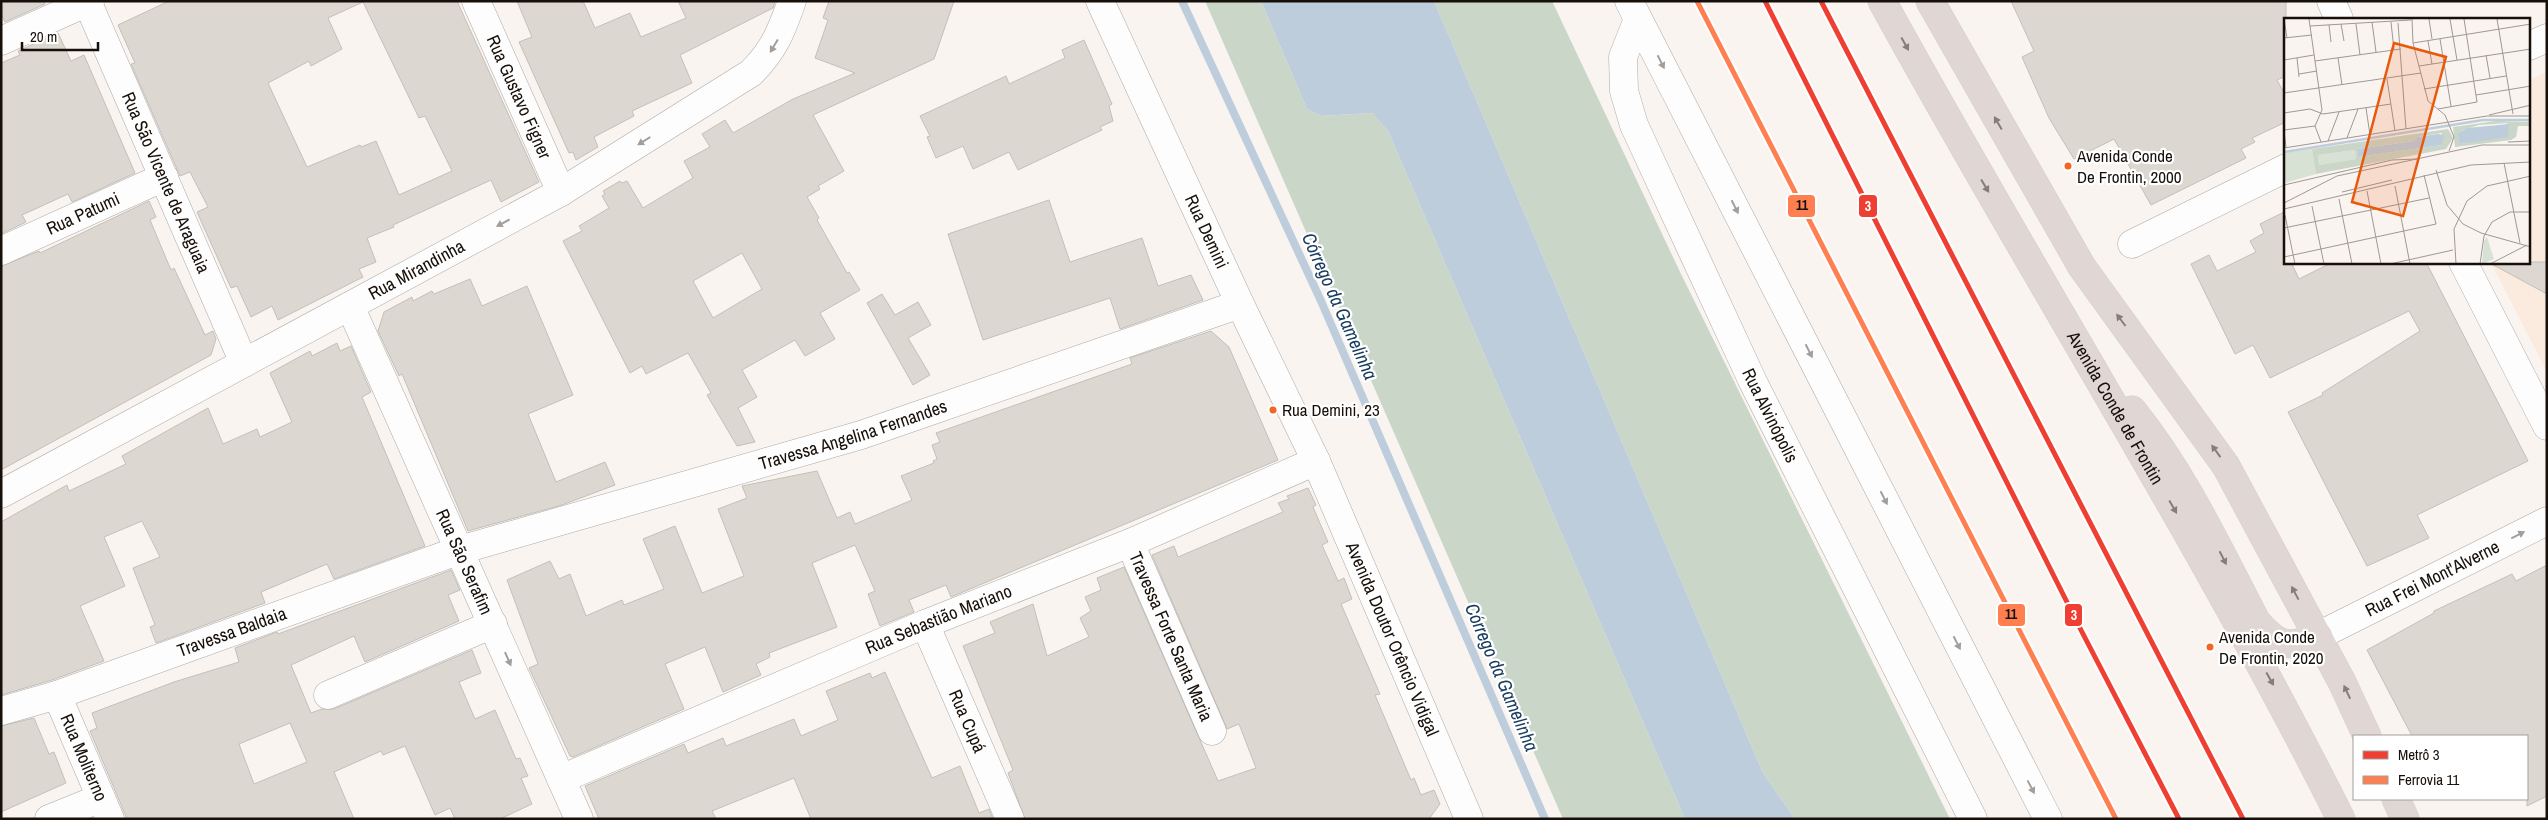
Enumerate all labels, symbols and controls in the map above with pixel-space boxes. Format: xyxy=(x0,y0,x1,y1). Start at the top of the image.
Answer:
inset map xyxy=(2284,18,2530,264)
scale bar xyxy=(22,20,99,52)
text: 20 m xyxy=(30,26,57,47)
street label: Rua Gustavo Figner xyxy=(481,31,558,163)
one-way arrow xyxy=(1901,37,1909,51)
one-way arrow xyxy=(769,40,778,53)
one-way arrow xyxy=(1657,55,1665,69)
street label: Rua São Vicente de Araguaia xyxy=(116,88,217,277)
one-way arrow xyxy=(1994,116,2003,129)
one-way arrow xyxy=(637,137,651,146)
place label: Avenida Conde De Frontin, 2000 xyxy=(2076,144,2182,188)
marker: Avenida Conde De Frontin, 2000 xyxy=(2063,161,2073,171)
one-way arrow xyxy=(1980,179,1989,192)
street label: Rua Patumi xyxy=(42,186,123,241)
street label: Rua Demini xyxy=(1179,190,1235,272)
line badge: 11 xyxy=(1787,194,1816,218)
line badge: 3 xyxy=(1858,194,1878,218)
text: 11 xyxy=(1796,196,1809,214)
text: 3 xyxy=(1865,197,1871,215)
one-way arrow xyxy=(1731,200,1739,214)
one-way arrow xyxy=(496,219,511,227)
water label: Córrego da Gamelinha xyxy=(1296,228,1384,384)
street label: Rua Mirandinha xyxy=(364,233,469,306)
one-way arrow xyxy=(2116,313,2126,327)
street label: Avenida Conde de Frontin xyxy=(2061,326,2170,489)
one-way arrow xyxy=(1805,344,1813,359)
street label: Rua Alvinópolis xyxy=(1736,364,1805,467)
street label: Travessa Angelina Fernandes xyxy=(756,393,950,476)
place label: Rua Demini, 23 xyxy=(1282,398,1380,421)
marker: Rua Demini, 23 xyxy=(1268,405,1278,415)
one-way arrow xyxy=(2211,445,2221,458)
one-way arrow xyxy=(1880,491,1888,505)
one-way arrow xyxy=(2168,501,2177,514)
street label: Rua São Serafim xyxy=(430,505,499,618)
one-way arrow xyxy=(2510,531,2525,539)
street label: Rua Frei Mont'Alverne xyxy=(2361,534,2504,622)
street label: Avenida Doutor Orêncio Vidigal xyxy=(1340,537,1445,740)
street label: Travessa Forte Santa Maria xyxy=(1123,548,1219,725)
one-way arrow xyxy=(2219,551,2227,565)
street label: Rua Sebastião Mariano xyxy=(861,578,1015,660)
one-way arrow xyxy=(2291,586,2299,601)
water label: Córrego da Gamelinha xyxy=(1459,599,1545,755)
street label: Travessa Baldaia xyxy=(174,601,290,663)
line badge: 11 xyxy=(1997,603,2026,627)
line badge: 3 xyxy=(2064,603,2083,627)
text: 11 xyxy=(2005,605,2018,623)
text: 3 xyxy=(2071,606,2077,624)
place label: Avenida Conde De Frontin, 2020 xyxy=(2218,625,2324,669)
one-way arrow xyxy=(1953,636,1961,650)
marker: Avenida Conde De Frontin, 2020 xyxy=(2205,642,2215,652)
one-way arrow xyxy=(505,652,513,666)
one-way arrow xyxy=(2265,673,2274,686)
street label: Rua Cupá xyxy=(943,685,993,756)
one-way arrow xyxy=(2342,685,2350,699)
street label: Rua Moliterno xyxy=(54,710,114,805)
legend xyxy=(2353,735,2528,800)
text: Metrô 3 xyxy=(2398,744,2440,765)
text: Ferrovia 11 xyxy=(2398,769,2460,790)
one-way arrow xyxy=(2027,781,2036,794)

